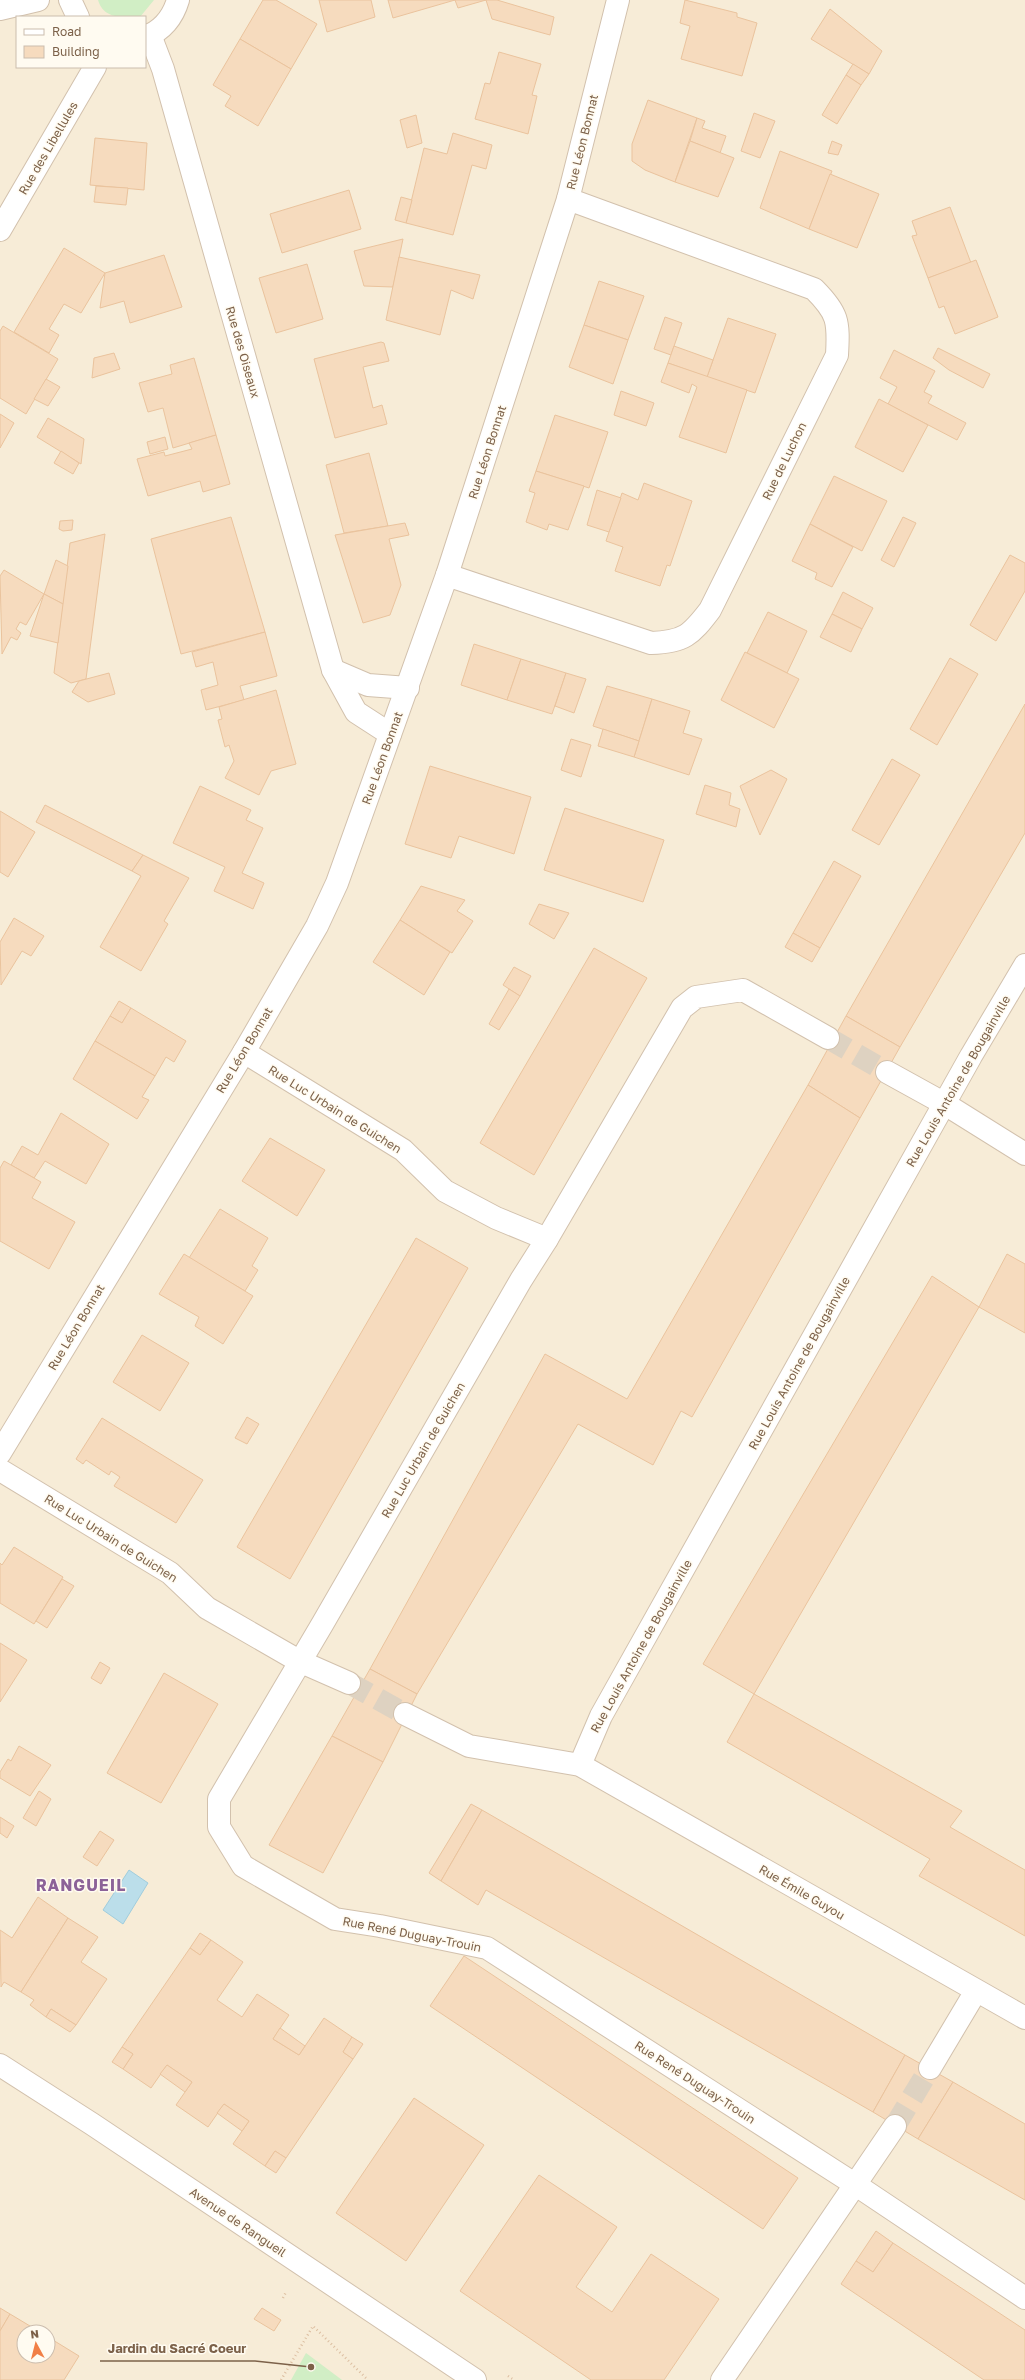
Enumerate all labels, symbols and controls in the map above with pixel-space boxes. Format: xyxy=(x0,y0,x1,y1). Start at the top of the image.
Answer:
legend xyxy=(16,16,146,68)
text: Road xyxy=(52,24,81,39)
text: Building xyxy=(52,44,100,59)
street label: Rue Léon Bonnat xyxy=(563,93,601,191)
street label: Rue des Libellules xyxy=(15,99,81,197)
street label: Rue des Oiseaux xyxy=(223,304,263,400)
street label: Rue Léon Bonnat xyxy=(465,403,509,501)
street label: Rue de Luchon xyxy=(759,420,809,502)
street label: Rue Léon Bonnat xyxy=(358,709,406,807)
street label: Rue Louis Antoine de Bougainville xyxy=(903,993,1013,1169)
street label: Rue Léon Bonnat xyxy=(212,1004,276,1096)
street label: Rue Luc Urbain de Guichen xyxy=(266,1062,404,1156)
street label: Rue Louis Antoine de Bougainville xyxy=(745,1274,853,1452)
street label: Rue Léon Bonnat xyxy=(44,1281,108,1373)
street label: Rue Luc Urbain de Guichen xyxy=(378,1379,468,1521)
street label: Rue Luc Urbain de Guichen xyxy=(42,1491,180,1585)
street label: Rue Louis Antoine de Bougainville xyxy=(587,1557,695,1735)
street label: Rue Émile Guyou xyxy=(756,1861,848,1923)
district label: RANGUEIL xyxy=(36,1875,126,1895)
street label: Rue René Duguay-Trouin xyxy=(341,1913,483,1955)
street label: Rue René Duguay-Trouin xyxy=(632,2037,758,2127)
street label: Avenue de Rangueil xyxy=(187,2184,289,2260)
north arrow xyxy=(16,2324,56,2364)
text: N xyxy=(30,2327,40,2341)
callout: Jardin du Sacré Coeur xyxy=(100,2336,255,2361)
text: Jardin du Sacré Coeur xyxy=(108,2340,246,2356)

